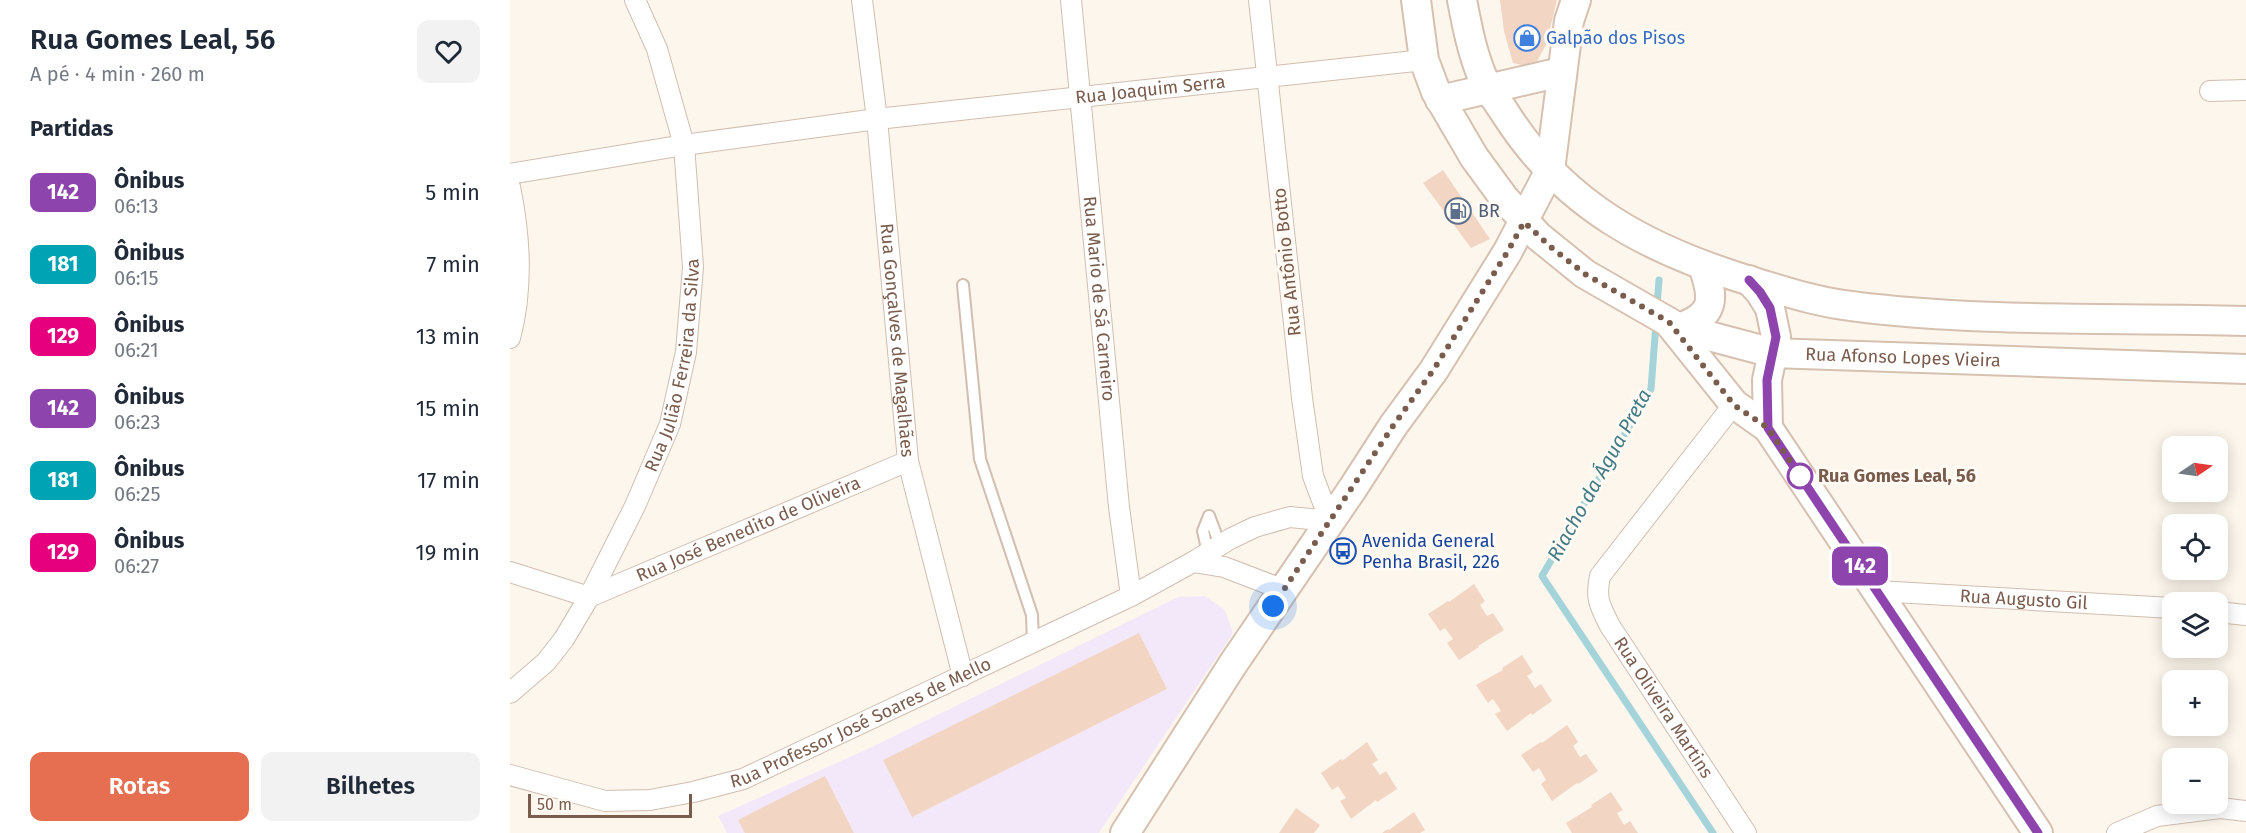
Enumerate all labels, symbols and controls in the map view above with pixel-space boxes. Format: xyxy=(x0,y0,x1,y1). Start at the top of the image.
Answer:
button: heart xyxy=(417,20,480,83)
text: Rua Gomes Leal, 56 xyxy=(30,23,275,56)
shop icon: Galpão dos Pisos xyxy=(1512,23,1542,53)
place label: Galpão dos Pisos xyxy=(1546,27,1685,49)
text: A pé · 4 min · 260 m xyxy=(30,62,205,86)
street label: Rua Joaquim Serra xyxy=(1074,70,1226,109)
text: Partidas xyxy=(30,115,113,142)
text: Ônibus xyxy=(114,167,184,194)
text: 142 xyxy=(47,179,79,205)
text: 5 min xyxy=(425,179,480,206)
street label: Rua Antônio Botto xyxy=(1268,187,1306,337)
text: 06:13 xyxy=(114,194,158,218)
street label: Rua Mario de Sá Carneiro xyxy=(1079,195,1120,402)
fuel station icon: BR xyxy=(1443,196,1473,226)
place label: BR xyxy=(1478,200,1500,222)
street label: Rua Gonçalves de Magalhães xyxy=(875,222,919,458)
text: Ônibus xyxy=(114,239,184,266)
text: 181 xyxy=(47,251,79,277)
text: 7 min xyxy=(426,251,480,278)
street label: Rua Julião Ferreira da Silva xyxy=(640,258,704,475)
text: 06:15 xyxy=(114,266,159,290)
text: Ônibus xyxy=(114,311,184,338)
text: 129 xyxy=(47,323,79,349)
text: 13 min xyxy=(416,323,480,350)
text: 06:21 xyxy=(114,338,159,362)
street label: Rua Afonso Lopes Vieira xyxy=(1805,343,2001,372)
text: Ônibus xyxy=(114,383,184,410)
water label: Riacho da Água Preta xyxy=(1542,385,1656,565)
text: 142 xyxy=(47,395,79,421)
text: 15 min xyxy=(416,395,480,422)
text: 06:23 xyxy=(114,410,160,434)
north arrow xyxy=(2162,436,2228,502)
map controls xyxy=(2162,436,2228,814)
text: Ônibus xyxy=(114,455,184,482)
marker: Rua Gomes Leal, 56 xyxy=(1787,463,1813,489)
place label: Rua Gomes Leal, 56 xyxy=(1818,465,1976,487)
text: 181 xyxy=(47,467,79,493)
text: 17 min xyxy=(417,467,480,494)
street label: Rua José Benedito de Oliveira xyxy=(633,472,864,587)
text: 06:25 xyxy=(114,482,161,506)
button: locate xyxy=(2162,514,2228,580)
text: Ônibus xyxy=(114,527,184,554)
place label: Avenida General Penha Brasil, 226 xyxy=(1362,530,1500,573)
bus stop icon: Avenida General Penha Brasil, 226 xyxy=(1328,536,1358,566)
text: 129 xyxy=(47,539,79,565)
text: 19 min xyxy=(415,539,480,566)
line badge: 142 xyxy=(1826,546,1894,586)
text: 142 xyxy=(1844,553,1876,579)
text: 06:27 xyxy=(114,554,159,578)
street label: Rua Augusto Gil xyxy=(1959,585,2088,614)
your location xyxy=(1258,591,1288,621)
button: layers xyxy=(2162,592,2228,658)
street label: Rua Oliveira Martins xyxy=(1609,633,1718,782)
street label: Rua Professor José Soares de Mello xyxy=(728,653,995,793)
button: + xyxy=(2162,670,2228,736)
button: − xyxy=(2162,748,2228,814)
button: Rotas xyxy=(30,752,249,821)
button: Bilhetes xyxy=(261,752,480,821)
scale bar xyxy=(528,791,692,818)
text: 50 m xyxy=(537,795,572,814)

